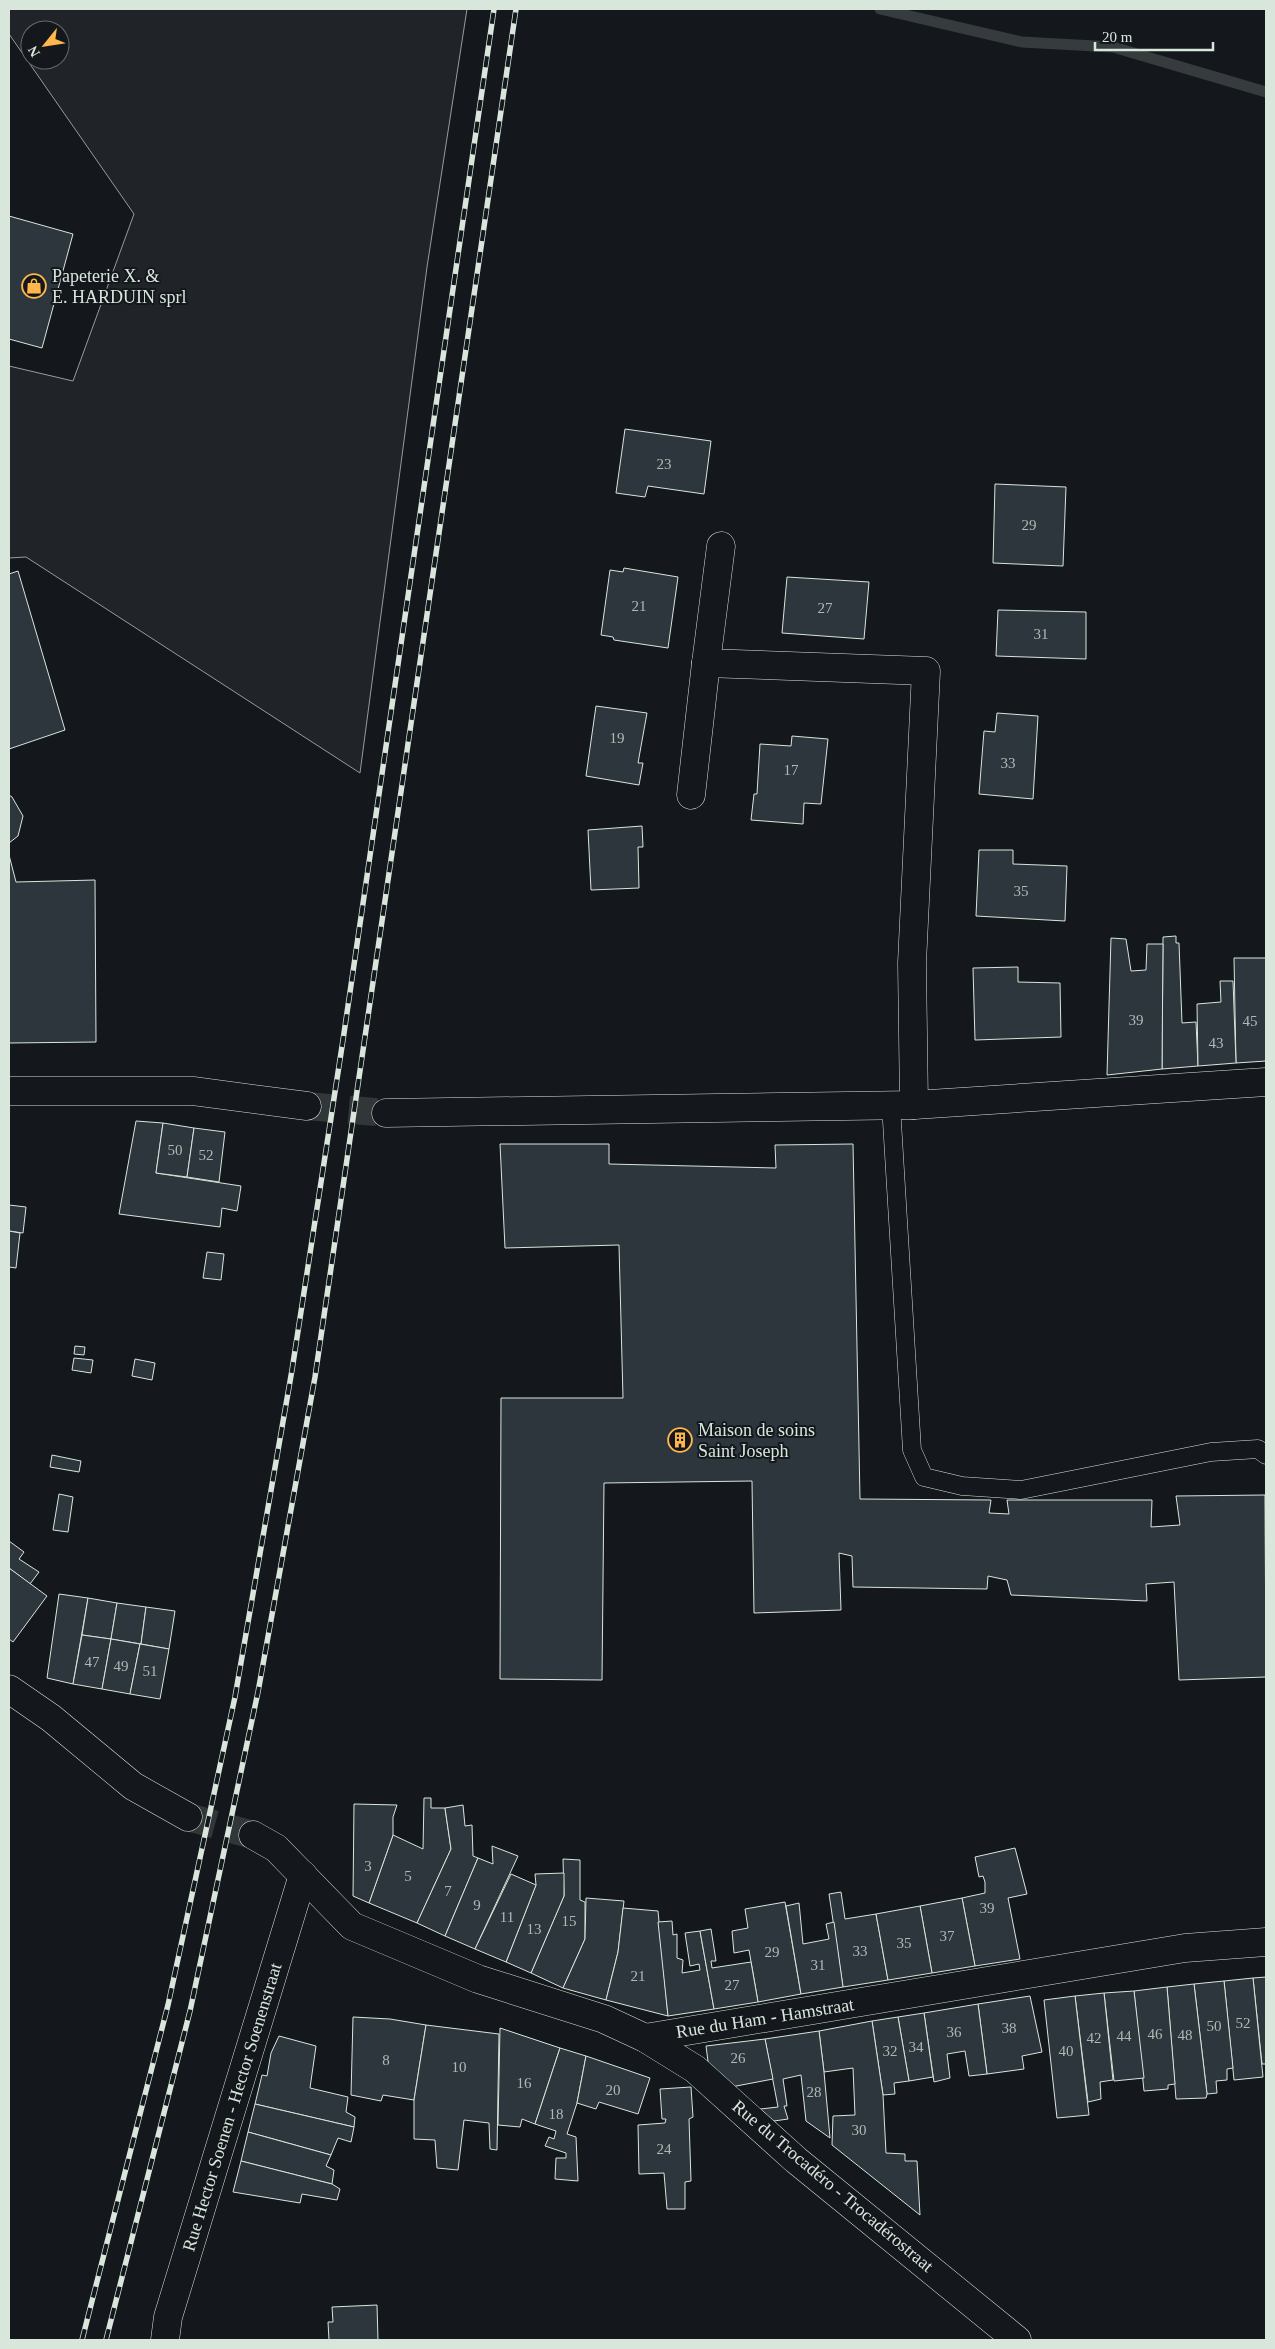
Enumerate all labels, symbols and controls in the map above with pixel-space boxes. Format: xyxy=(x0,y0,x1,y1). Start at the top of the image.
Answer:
north arrow xyxy=(20,20,70,70)
scale bar xyxy=(1095,20,1212,52)
text: 20 m xyxy=(1102,29,1133,45)
text: N xyxy=(25,43,43,59)
place label: Papeterie X. & E. HARDUIN sprl xyxy=(52,266,187,307)
shop icon: Papeterie X. & E. HARDUIN sprl xyxy=(21,273,47,299)
house number: 23 xyxy=(657,456,672,472)
house number: 29 xyxy=(1022,517,1037,533)
house number: 21 xyxy=(632,598,647,614)
house number: 27 xyxy=(818,600,833,616)
house number: 31 xyxy=(1034,626,1049,642)
house number: 19 xyxy=(610,730,625,746)
house number: 33 xyxy=(1001,755,1016,771)
house number: 17 xyxy=(784,762,799,778)
house number: 35 xyxy=(1014,883,1029,899)
house number: 39 xyxy=(1129,1012,1144,1028)
house number: 45 xyxy=(1243,1013,1258,1029)
house number: 43 xyxy=(1209,1035,1224,1051)
house number: 50 xyxy=(168,1142,183,1158)
house number: 52 xyxy=(199,1147,214,1163)
place label: Maison de soins Saint Joseph xyxy=(698,1420,815,1461)
building icon: Maison de soins Saint Joseph xyxy=(667,1427,693,1453)
house number: 47 xyxy=(85,1654,100,1670)
house number: 49 xyxy=(114,1658,129,1674)
house number: 51 xyxy=(143,1663,158,1679)
house number: 3 xyxy=(364,1858,372,1874)
house number: 5 xyxy=(404,1868,412,1884)
house number: 7 xyxy=(444,1883,452,1899)
house number: 9 xyxy=(473,1897,481,1913)
house number: 39 xyxy=(980,1900,995,1916)
house number: 11 xyxy=(500,1909,514,1925)
house number: 15 xyxy=(562,1913,577,1929)
house number: 13 xyxy=(527,1921,542,1937)
house number: 37 xyxy=(940,1928,955,1944)
house number: 35 xyxy=(897,1935,912,1951)
house number: 33 xyxy=(853,1943,868,1959)
house number: 29 xyxy=(765,1944,780,1960)
house number: 31 xyxy=(811,1957,826,1973)
street label: Rue Hector Soenen - Hector Soenenstraat xyxy=(179,1960,285,2254)
house number: 21 xyxy=(631,1968,646,1984)
house number: 27 xyxy=(725,1977,740,1993)
street label: Rue du Ham - Hamstraat xyxy=(675,1994,855,2042)
house number: 52 xyxy=(1236,2015,1251,2031)
house number: 50 xyxy=(1207,2018,1222,2034)
house number: 38 xyxy=(1002,2020,1017,2036)
house number: 36 xyxy=(947,2024,962,2040)
house number: 46 xyxy=(1148,2026,1163,2042)
house number: 48 xyxy=(1178,2027,1193,2043)
house number: 44 xyxy=(1117,2028,1132,2044)
house number: 42 xyxy=(1087,2030,1102,2046)
house number: 34 xyxy=(909,2039,924,2055)
house number: 32 xyxy=(883,2043,898,2059)
house number: 40 xyxy=(1059,2043,1074,2059)
house number: 26 xyxy=(731,2050,746,2066)
house number: 8 xyxy=(382,2052,390,2068)
house number: 10 xyxy=(452,2059,467,2075)
house number: 16 xyxy=(517,2075,532,2091)
house number: 20 xyxy=(606,2082,621,2098)
house number: 28 xyxy=(807,2084,822,2100)
street label: Rue du Trocadéro - Trocadérostraat xyxy=(729,2096,937,2276)
house number: 18 xyxy=(549,2106,564,2122)
house number: 30 xyxy=(852,2122,867,2138)
house number: 24 xyxy=(657,2141,672,2157)

